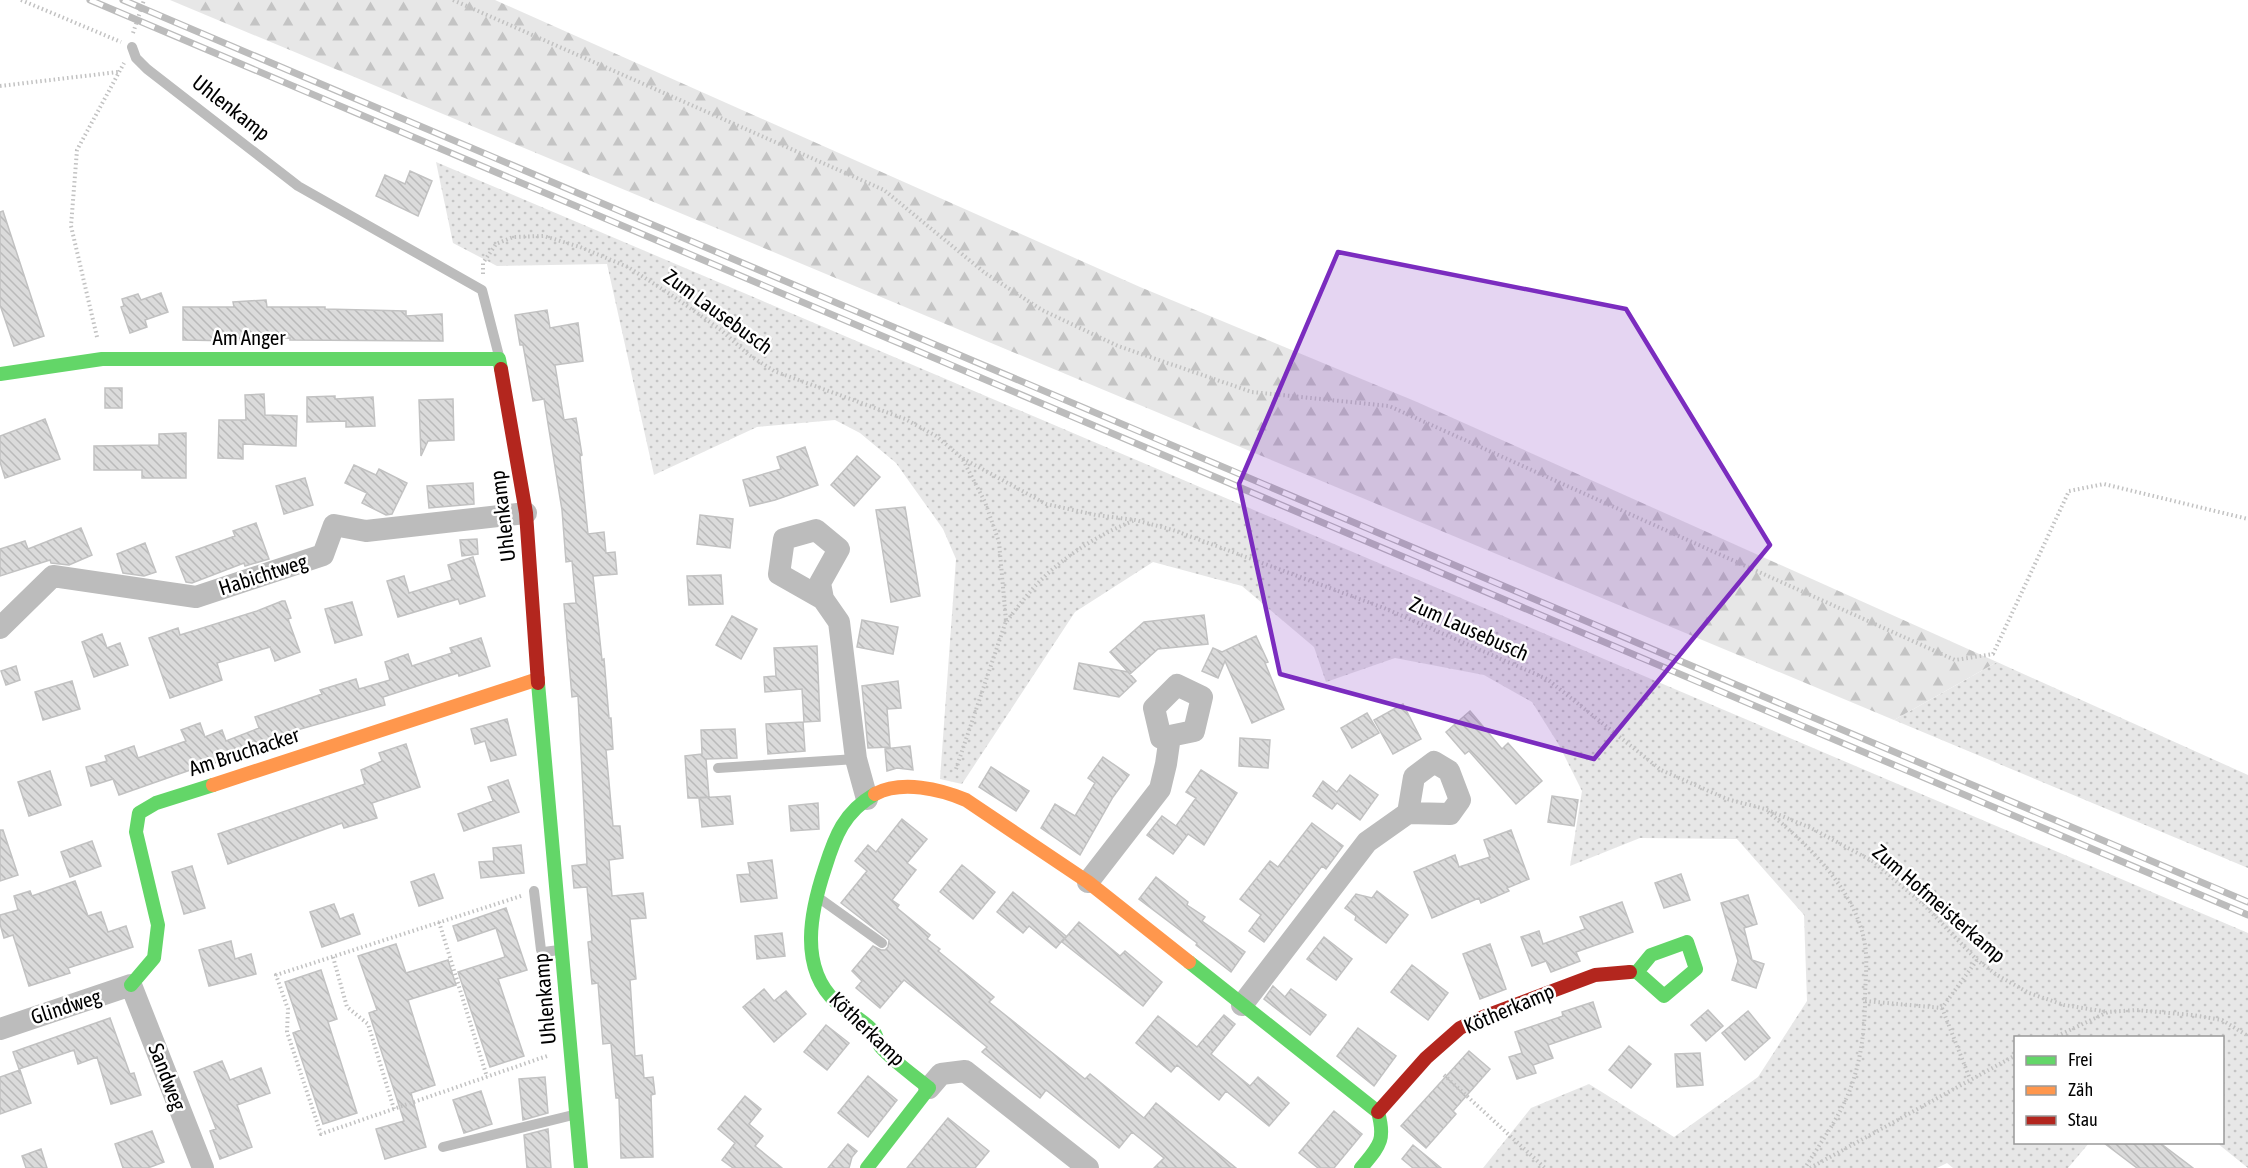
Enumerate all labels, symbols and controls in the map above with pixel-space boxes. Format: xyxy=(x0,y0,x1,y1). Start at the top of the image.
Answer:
street label: Uhlenkamp xyxy=(188,70,275,145)
street label: Zum Lausebusch xyxy=(660,264,777,359)
street label: Am Anger xyxy=(212,325,286,349)
street label: Uhlenkamp xyxy=(485,469,520,563)
street label: Habichtweg xyxy=(215,548,310,600)
street label: Zum Lausebusch xyxy=(1406,591,1533,665)
street label: Am Bruchacker xyxy=(185,722,303,780)
street label: Zum Hofmeisterkamp xyxy=(1868,839,2011,967)
street label: Uhlenkamp xyxy=(528,952,560,1046)
street label: Kötherkamp xyxy=(1460,978,1557,1038)
street label: Glindweg xyxy=(27,983,104,1029)
street label: Kötherkamp xyxy=(825,986,911,1070)
legend xyxy=(2014,1036,2224,1144)
street label: Sandweg xyxy=(144,1040,192,1113)
text: Frei xyxy=(2068,1049,2093,1070)
text: Zäh xyxy=(2068,1079,2093,1100)
text: Stau xyxy=(2068,1109,2098,1130)

